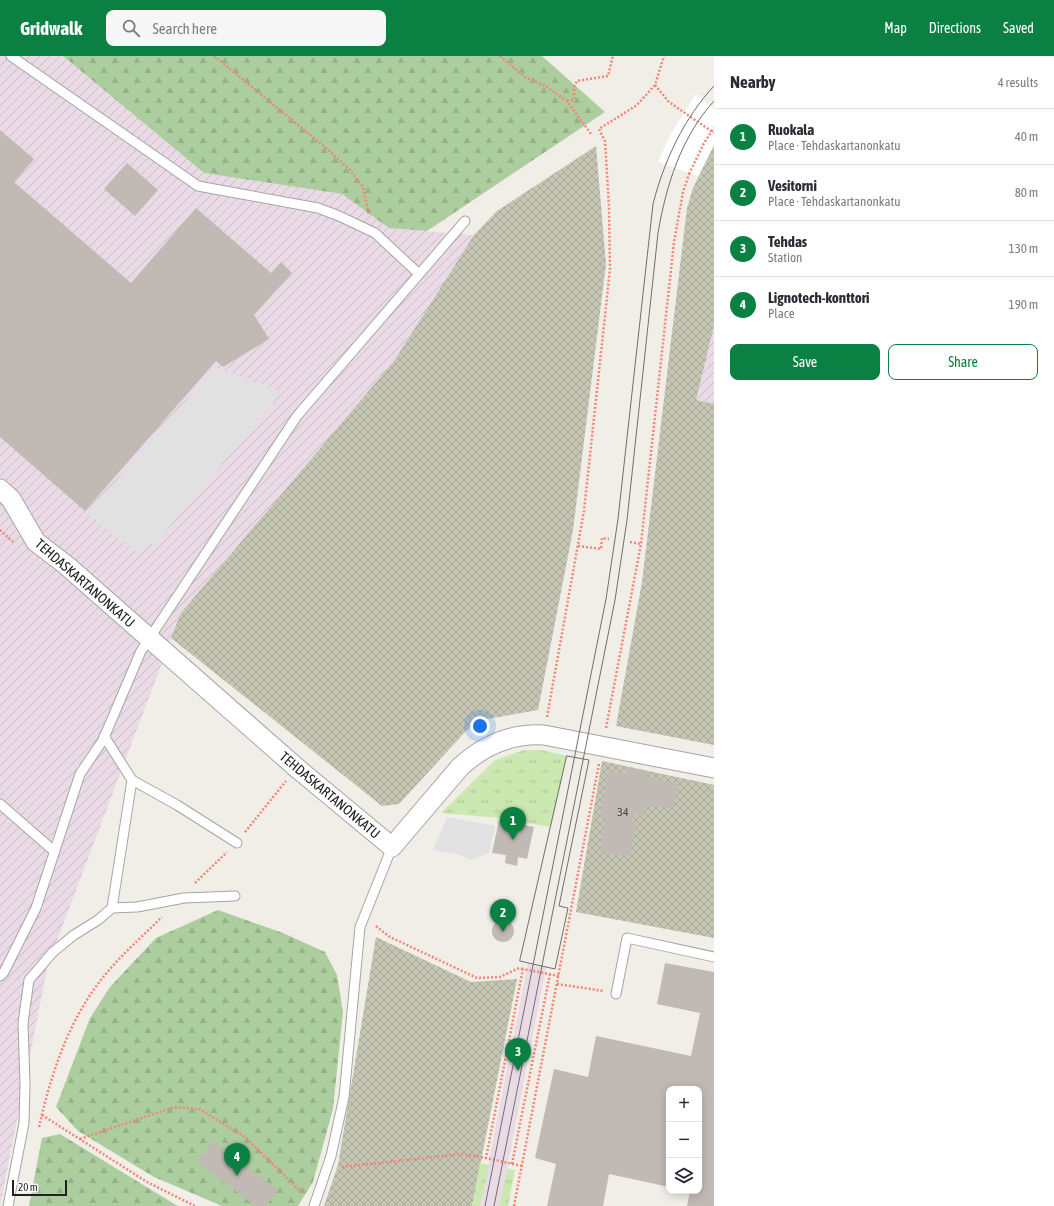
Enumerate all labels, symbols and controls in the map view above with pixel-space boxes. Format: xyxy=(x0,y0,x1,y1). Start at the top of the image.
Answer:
search box xyxy=(106,10,386,46)
text: Gridwalk xyxy=(20,17,82,39)
icon: search xyxy=(120,17,142,39)
text: Search here xyxy=(152,20,217,37)
text: Map xyxy=(884,20,907,36)
text: Directions xyxy=(929,20,981,36)
text: Saved xyxy=(1003,20,1034,36)
text: Nearby xyxy=(730,72,776,92)
text: 4 results xyxy=(998,75,1038,90)
text: Ruokala xyxy=(768,121,814,138)
text: 1 xyxy=(740,129,746,144)
text: 40 m xyxy=(1015,129,1038,144)
text: Place · Tehdaskartanonkatu xyxy=(768,138,901,153)
text: Vesitorni xyxy=(768,177,817,194)
text: 2 xyxy=(740,185,746,200)
text: 80 m xyxy=(1015,185,1038,200)
text: Place · Tehdaskartanonkatu xyxy=(768,194,901,209)
text: Tehdas xyxy=(768,233,807,250)
text: 3 xyxy=(740,241,746,256)
text: 130 m xyxy=(1009,241,1038,256)
text: Station xyxy=(768,250,802,265)
text: Lignotech-konttori xyxy=(768,289,870,306)
text: 4 xyxy=(740,297,746,312)
text: 190 m xyxy=(1009,297,1038,312)
text: Place xyxy=(768,306,795,321)
button: Save xyxy=(730,344,880,380)
button: Share xyxy=(888,344,1038,380)
street label: TEHDASKARTANONKATU xyxy=(32,536,138,630)
your location xyxy=(470,716,490,736)
street label: TEHDASKARTANONKATU xyxy=(276,748,384,842)
house number: 34 xyxy=(617,805,629,819)
pin: 1 xyxy=(500,807,526,840)
pin: 2 xyxy=(490,899,516,932)
pin: 3 xyxy=(505,1038,531,1071)
map controls xyxy=(666,1086,702,1194)
button: + xyxy=(666,1086,702,1122)
button: − xyxy=(666,1122,702,1158)
pin: 4 xyxy=(224,1143,250,1176)
button: layers xyxy=(666,1158,702,1194)
scale bar xyxy=(12,1178,67,1197)
text: 20 m xyxy=(18,1181,38,1193)

